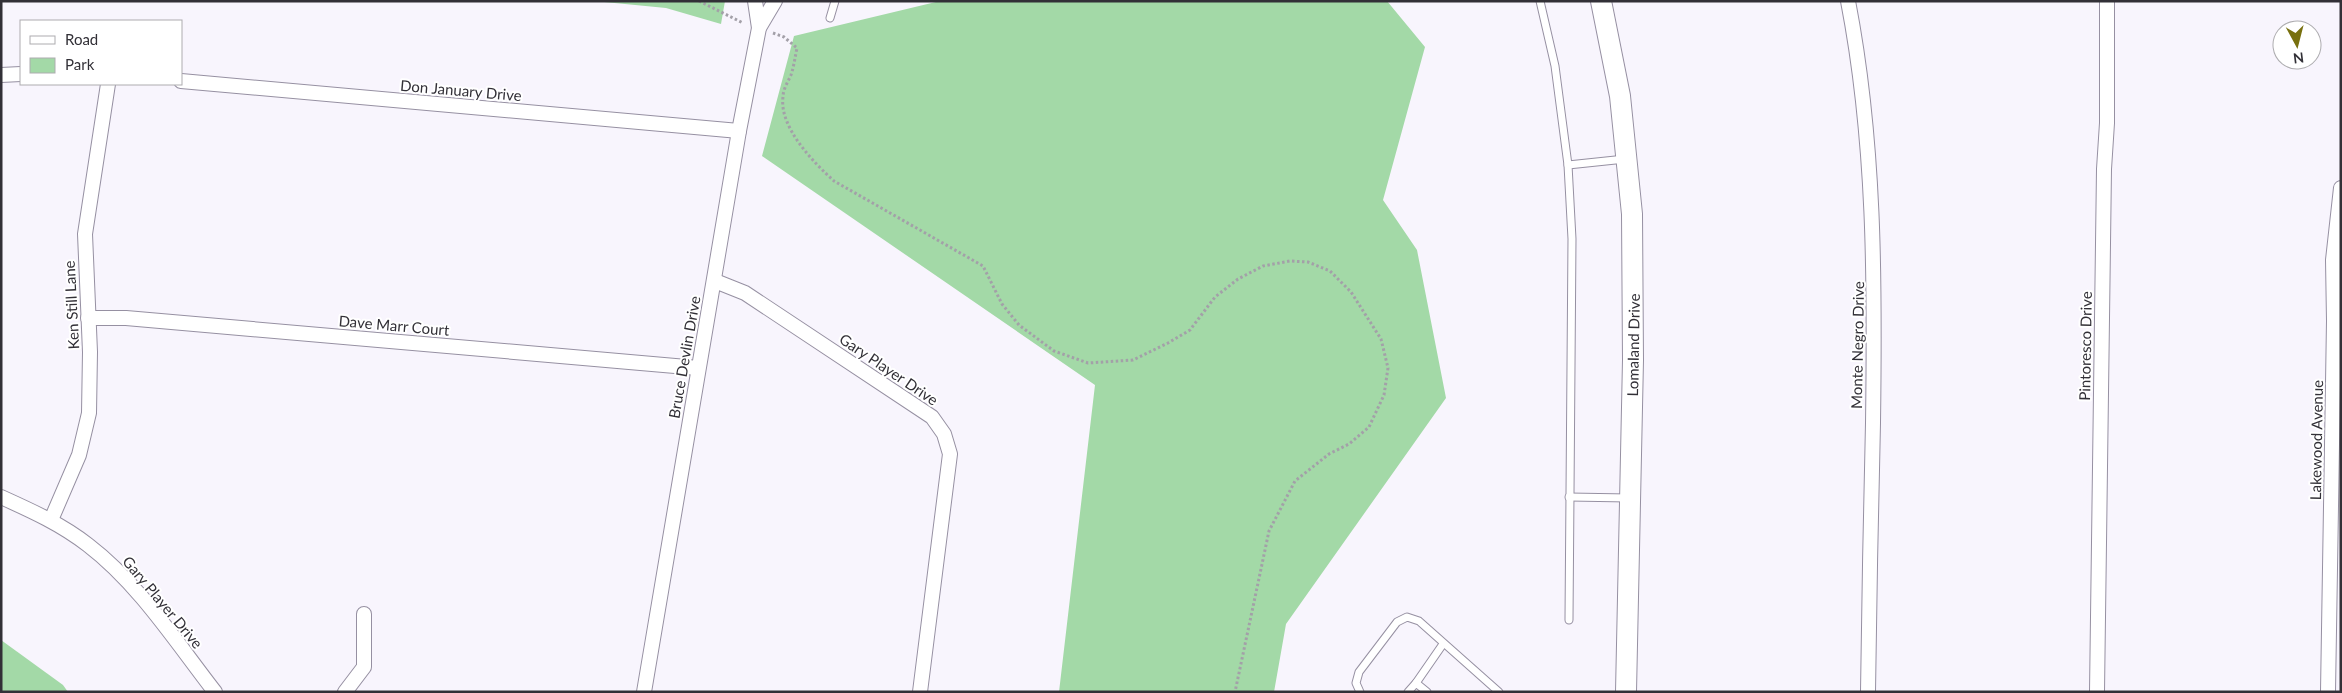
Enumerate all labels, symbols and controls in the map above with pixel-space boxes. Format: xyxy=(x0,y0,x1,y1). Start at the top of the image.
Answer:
legend xyxy=(20,20,182,85)
north arrow xyxy=(2272,20,2322,70)
text: Road xyxy=(65,30,98,48)
text: N xyxy=(2292,49,2305,67)
text: Park xyxy=(65,55,95,73)
street label: Don January Drive xyxy=(400,76,522,104)
street label: Ken Still Lane xyxy=(60,260,82,350)
street label: Monte Negro Drive xyxy=(1847,281,1867,409)
street label: Pintoresco Drive xyxy=(2075,291,2095,401)
street label: Lomaland Drive xyxy=(1623,293,1643,397)
street label: Bruce Devlin Drive xyxy=(664,294,704,420)
street label: Dave Marr Court xyxy=(338,311,451,339)
street label: Gary Player Drive xyxy=(836,329,942,409)
street label: Lakewood Avenue xyxy=(2306,380,2326,500)
street label: Gary Player Drive xyxy=(119,552,207,652)

